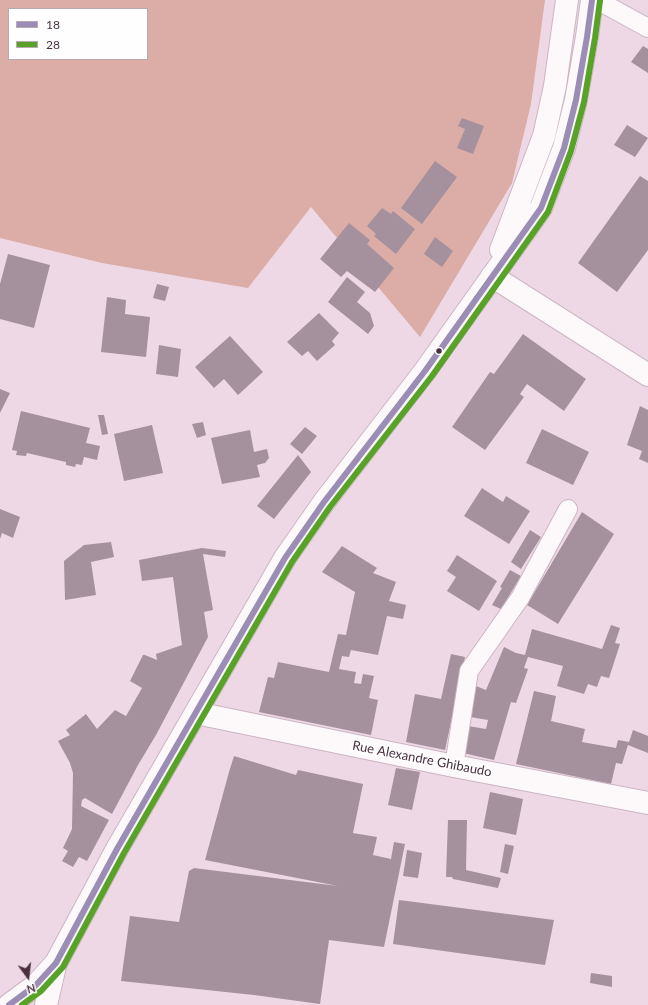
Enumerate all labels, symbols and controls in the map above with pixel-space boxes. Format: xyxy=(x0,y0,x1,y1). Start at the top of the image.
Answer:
legend xyxy=(8,8,148,60)
text: 18 xyxy=(46,17,60,32)
text: 28 xyxy=(46,37,60,52)
unlabelled marker xyxy=(434,346,444,356)
street label: Rue Alexandre Ghibaudo xyxy=(351,738,493,780)
north arrow xyxy=(8,957,48,997)
text: N xyxy=(25,982,37,996)

